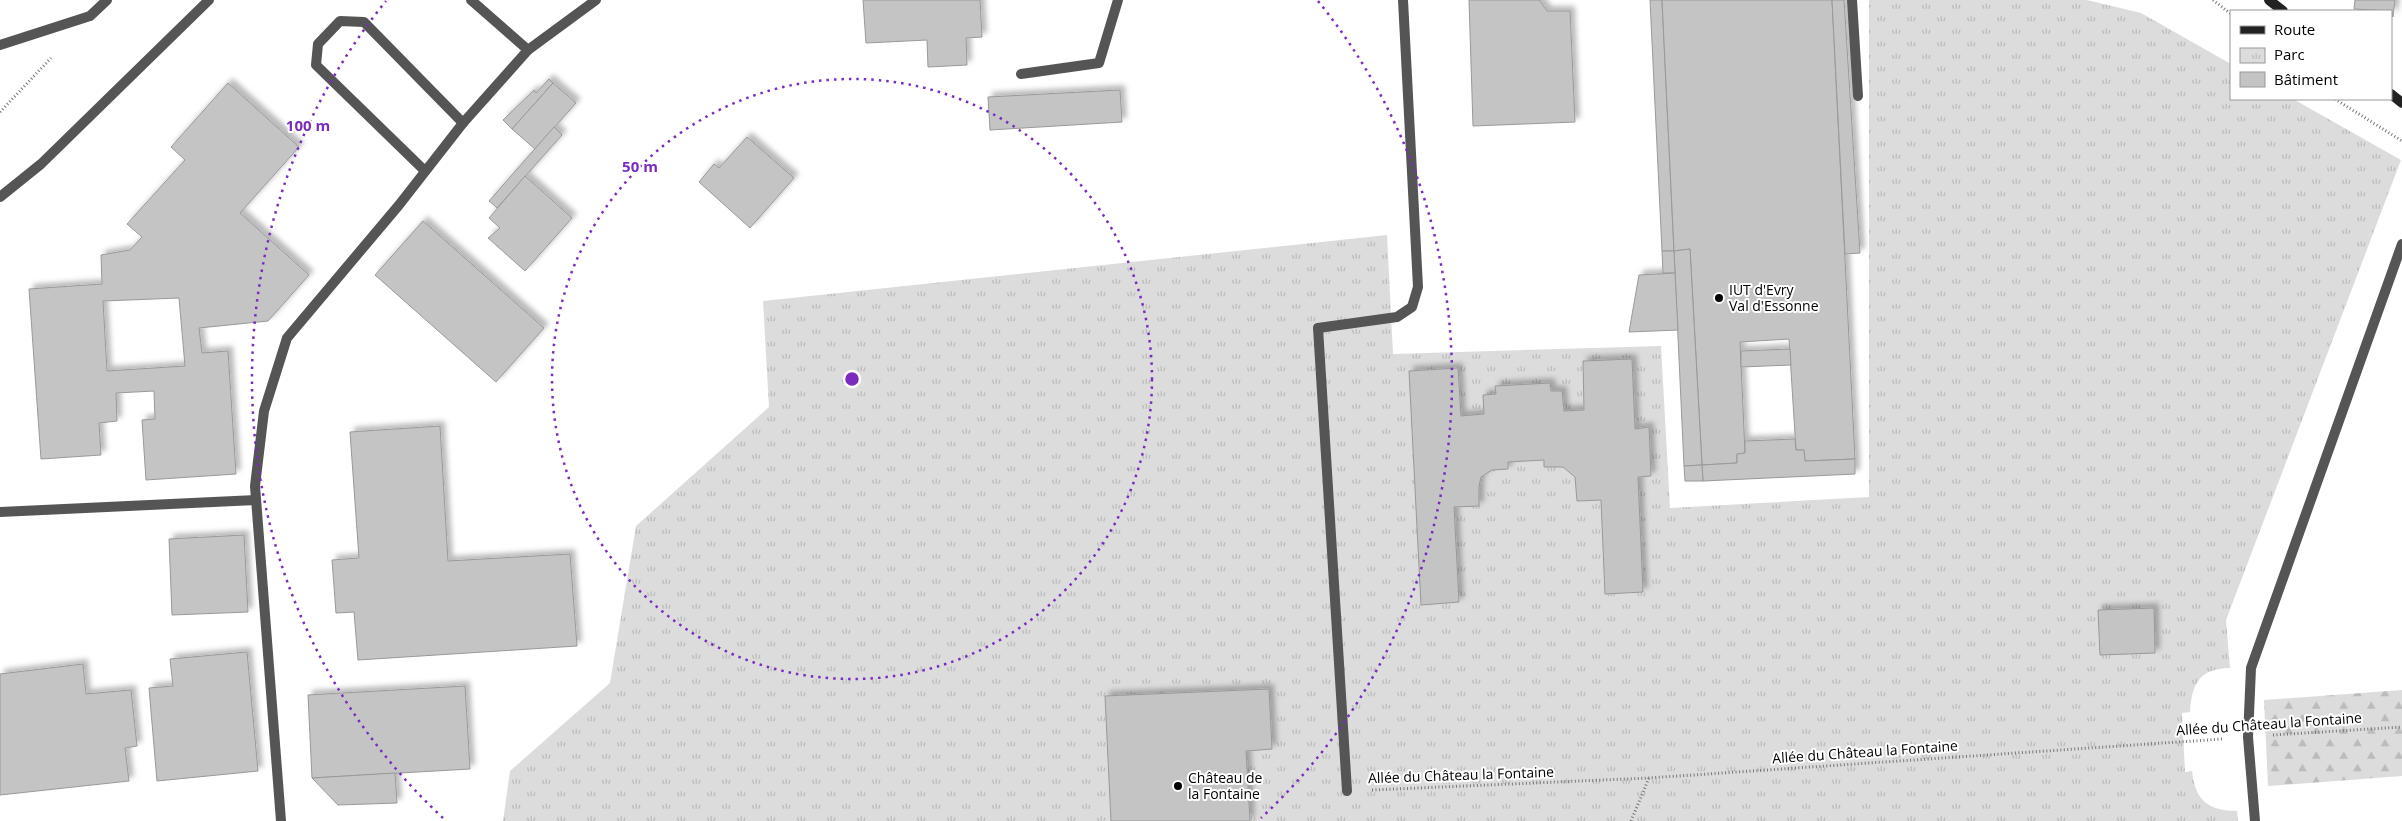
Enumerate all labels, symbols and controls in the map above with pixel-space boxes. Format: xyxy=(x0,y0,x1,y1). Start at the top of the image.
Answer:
legend xyxy=(2230,10,2392,100)
text: Route xyxy=(2274,19,2315,39)
text: Parc xyxy=(2274,44,2305,64)
text: Bâtiment xyxy=(2274,69,2338,89)
text: 100 m xyxy=(286,115,330,135)
text: 50 m xyxy=(622,156,658,176)
place label: IUT d'Evry Val d'Essonne xyxy=(1729,280,1819,315)
marker: IUT d'Evry Val d'Essonne xyxy=(1713,292,1725,304)
centre of rings xyxy=(843,370,861,388)
street label: Allée du Château la Fontaine xyxy=(2176,708,2363,739)
street label: Allée du Château la Fontaine xyxy=(1772,736,1959,767)
street label: Allée du Château la Fontaine xyxy=(1368,762,1554,787)
place label: Château de la Fontaine xyxy=(1188,768,1263,803)
marker: Château de la Fontaine xyxy=(1172,780,1184,792)

